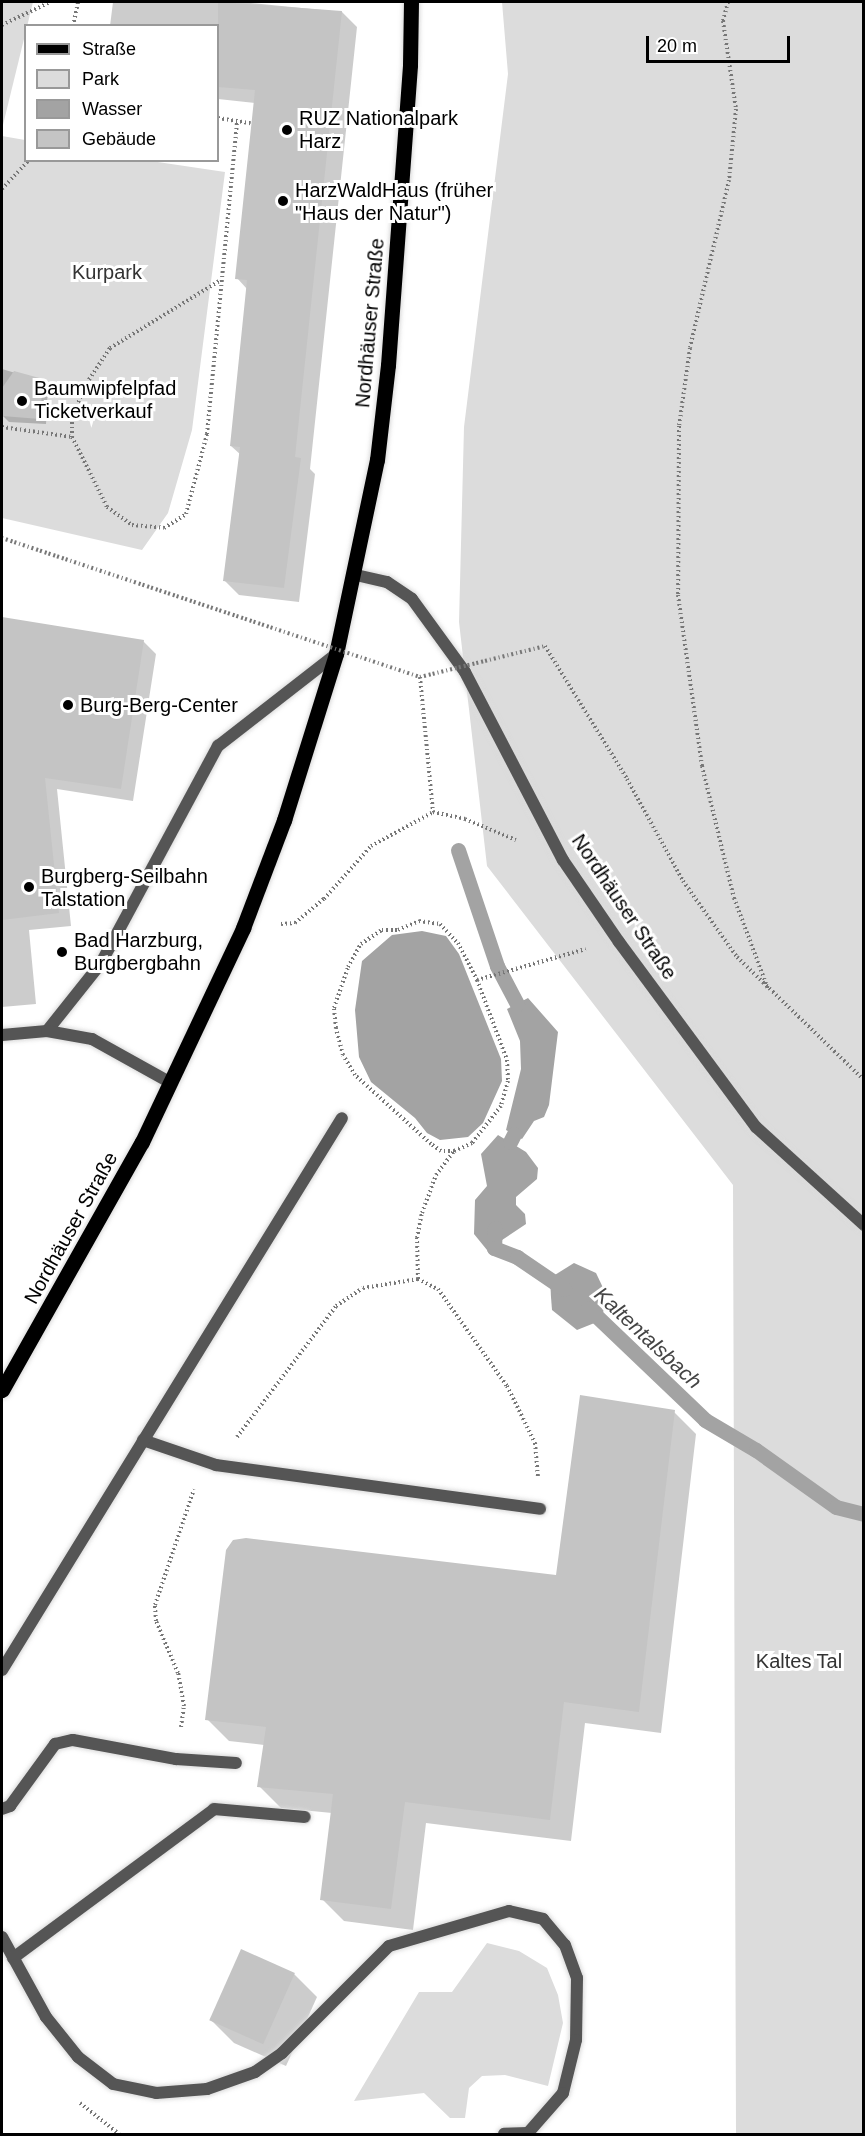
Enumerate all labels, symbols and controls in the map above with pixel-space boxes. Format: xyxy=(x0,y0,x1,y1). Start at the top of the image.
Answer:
legend xyxy=(24,24,219,162)
scale bar xyxy=(649,24,793,62)
text: 20 m xyxy=(657,36,697,56)
text: Straße xyxy=(82,39,136,59)
text: Park xyxy=(82,69,119,89)
text: Wasser xyxy=(82,99,142,119)
place label: RUZ Nationalpark Harz xyxy=(299,106,458,153)
marker: RUZ Nationalpark Harz xyxy=(280,123,294,137)
text: Gebäude xyxy=(82,129,156,149)
place label: HarzWaldHaus (früher "Haus der Natur") xyxy=(295,178,493,225)
marker: HarzWaldHaus (früher "Haus der Natur") xyxy=(276,194,290,208)
street label: Nordhäuser Straße xyxy=(351,237,389,409)
park label: Kurpark xyxy=(72,260,142,284)
place label: Baumwipfelpfad Ticketverkauf xyxy=(34,377,176,424)
marker: Baumwipfelpfad Ticketverkauf xyxy=(15,394,29,408)
place label: Burg-Berg-Center xyxy=(80,693,238,717)
marker: Burg-Berg-Center xyxy=(61,698,75,712)
street label: Nordhäuser Straße xyxy=(566,830,682,984)
place label: Burgberg-Seilbahn Talstation xyxy=(41,864,208,911)
marker: Burgberg-Seilbahn Talstation xyxy=(22,880,36,894)
place label: Bad Harzburg, Burgbergbahn xyxy=(74,928,203,975)
marker: Bad Harzburg, Burgbergbahn xyxy=(55,945,69,959)
street label: Nordhäuser Straße xyxy=(19,1148,123,1308)
water label: Kaltentalsbach xyxy=(589,1282,707,1394)
park label: Kaltes Tal xyxy=(756,1649,842,1673)

